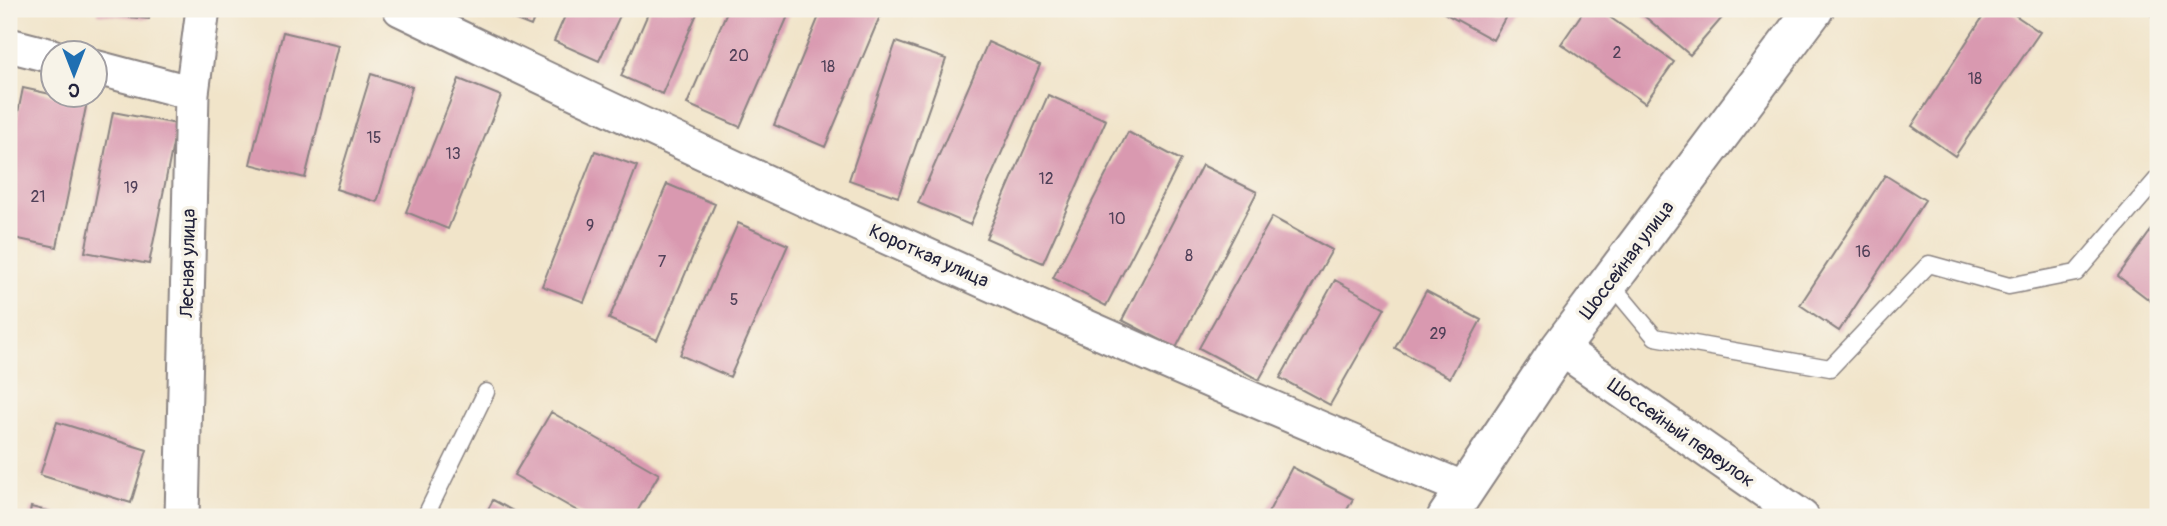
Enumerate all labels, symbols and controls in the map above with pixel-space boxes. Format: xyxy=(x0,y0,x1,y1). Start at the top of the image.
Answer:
north arrow xyxy=(38,38,108,108)
house number: 2 xyxy=(1613,43,1622,63)
house number: 20 xyxy=(729,46,749,66)
house number: 18 xyxy=(821,57,835,77)
house number: 18 xyxy=(1968,69,1982,89)
text: С xyxy=(68,78,80,102)
house number: 15 xyxy=(367,128,381,148)
house number: 13 xyxy=(445,144,461,164)
house number: 12 xyxy=(1038,169,1054,189)
house number: 19 xyxy=(124,178,138,198)
house number: 21 xyxy=(30,187,46,207)
street label: Шоссейная улица xyxy=(1575,196,1679,324)
street label: Лесная улица xyxy=(175,208,201,319)
house number: 10 xyxy=(1108,209,1126,229)
house number: 9 xyxy=(586,216,594,236)
street label: Короткая улица xyxy=(865,219,993,293)
house number: 16 xyxy=(1855,242,1871,262)
house number: 8 xyxy=(1185,246,1193,266)
house number: 7 xyxy=(658,252,667,272)
house number: 5 xyxy=(730,290,738,310)
house number: 29 xyxy=(1429,324,1447,344)
street label: Шоссейный переулок xyxy=(1603,373,1759,493)

